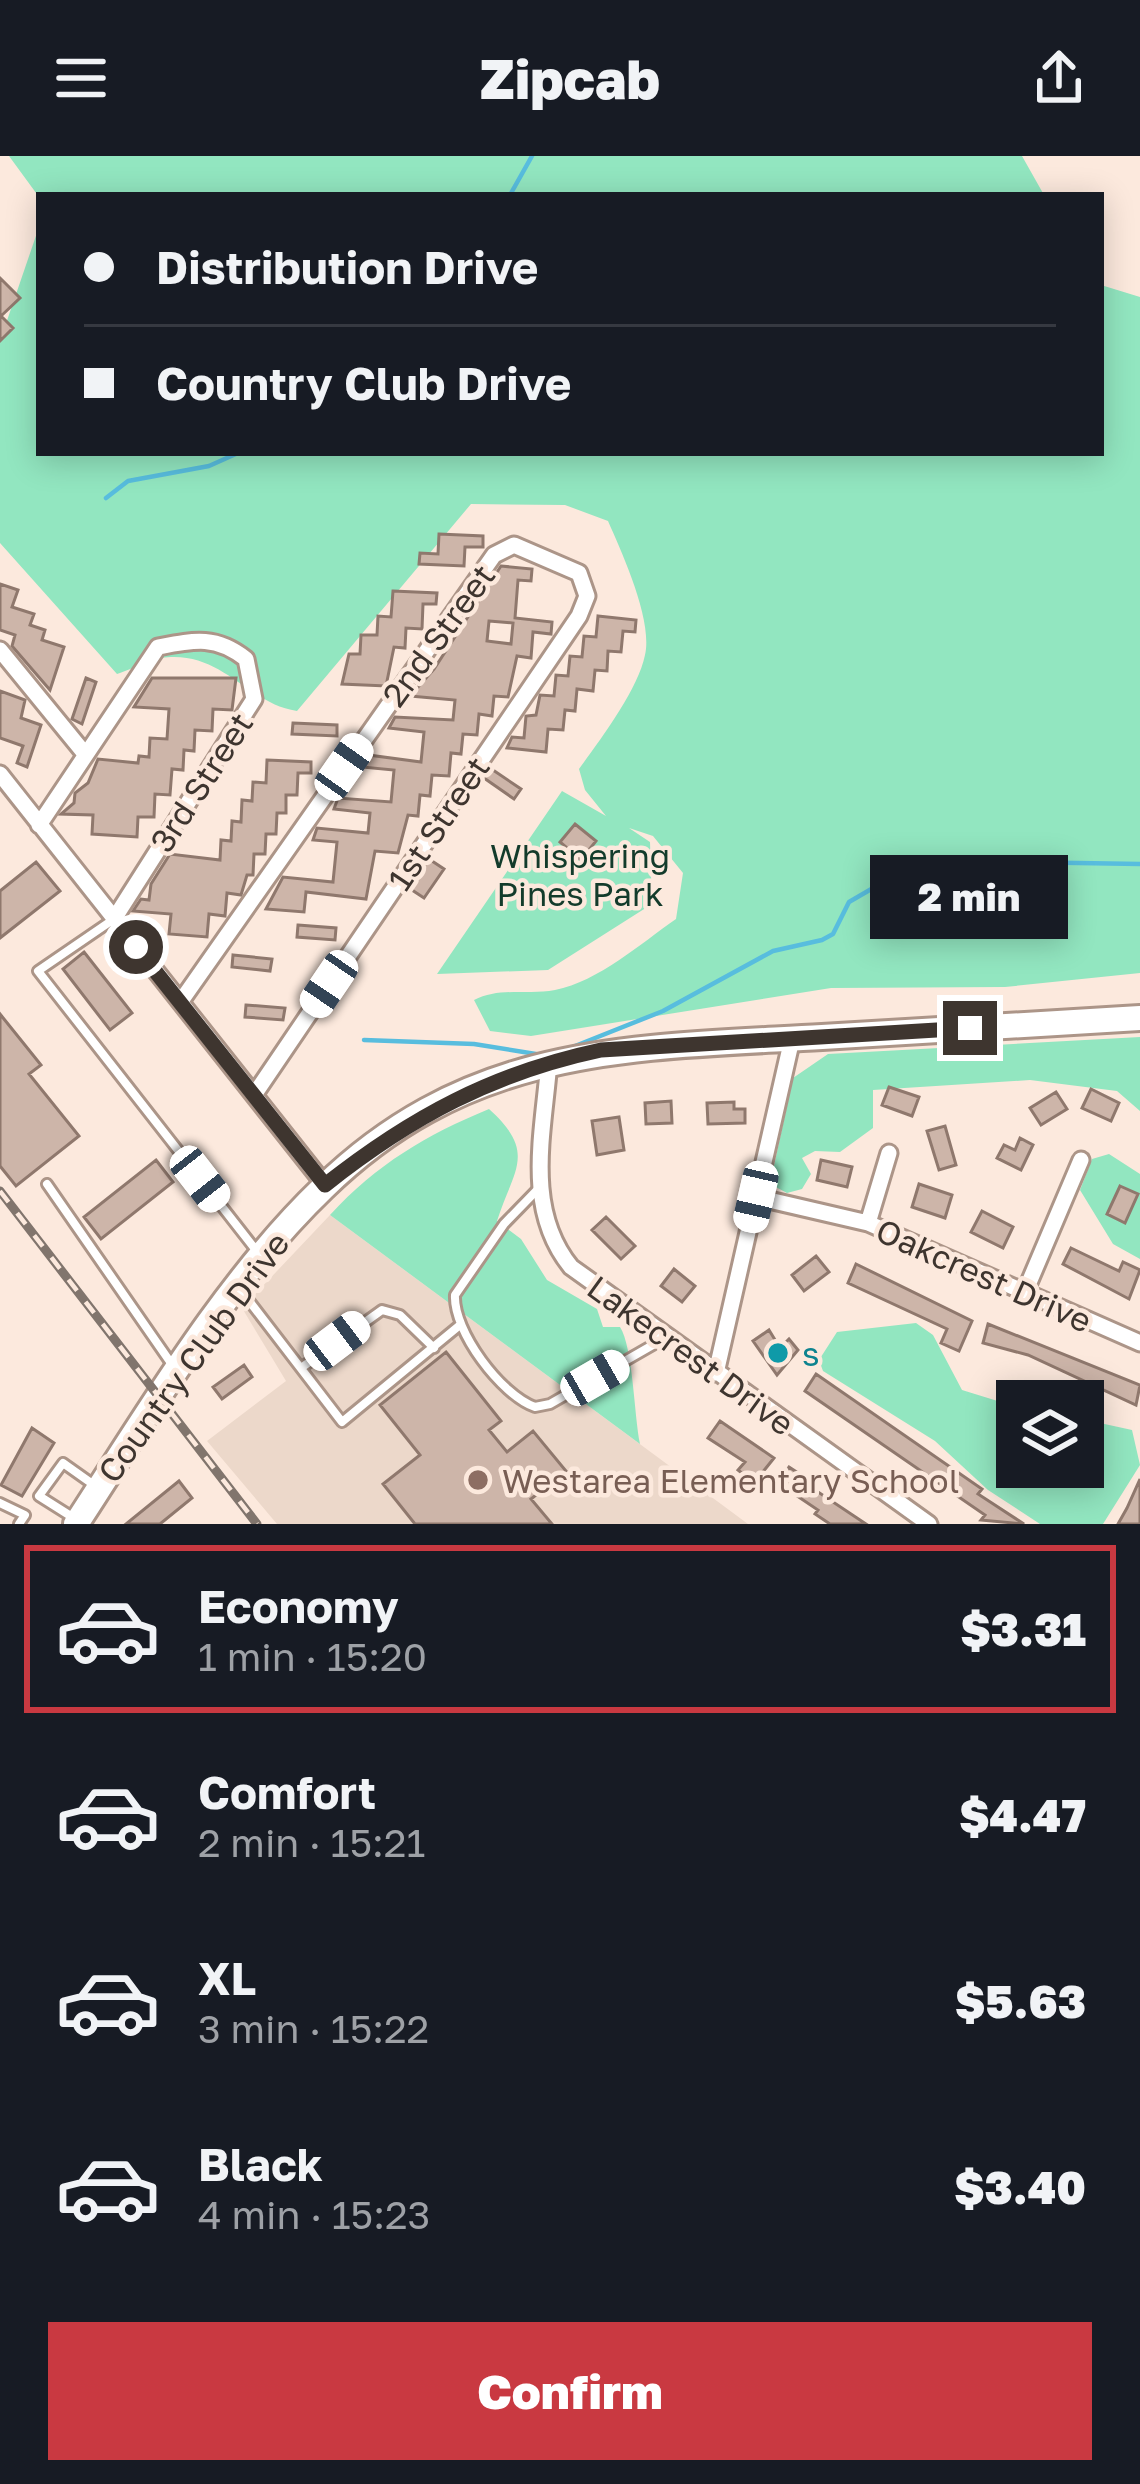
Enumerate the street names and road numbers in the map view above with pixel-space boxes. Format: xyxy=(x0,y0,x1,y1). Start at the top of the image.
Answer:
street label: 2nd Street xyxy=(374,557,502,713)
street label: 3rd Street xyxy=(142,705,260,859)
street label: 1st Street xyxy=(379,749,497,897)
street label: Oakcrest Drive xyxy=(870,1210,1098,1340)
street label: Country Club Drive xyxy=(89,1224,297,1490)
street label: Lakecrest Drive xyxy=(580,1267,802,1443)

